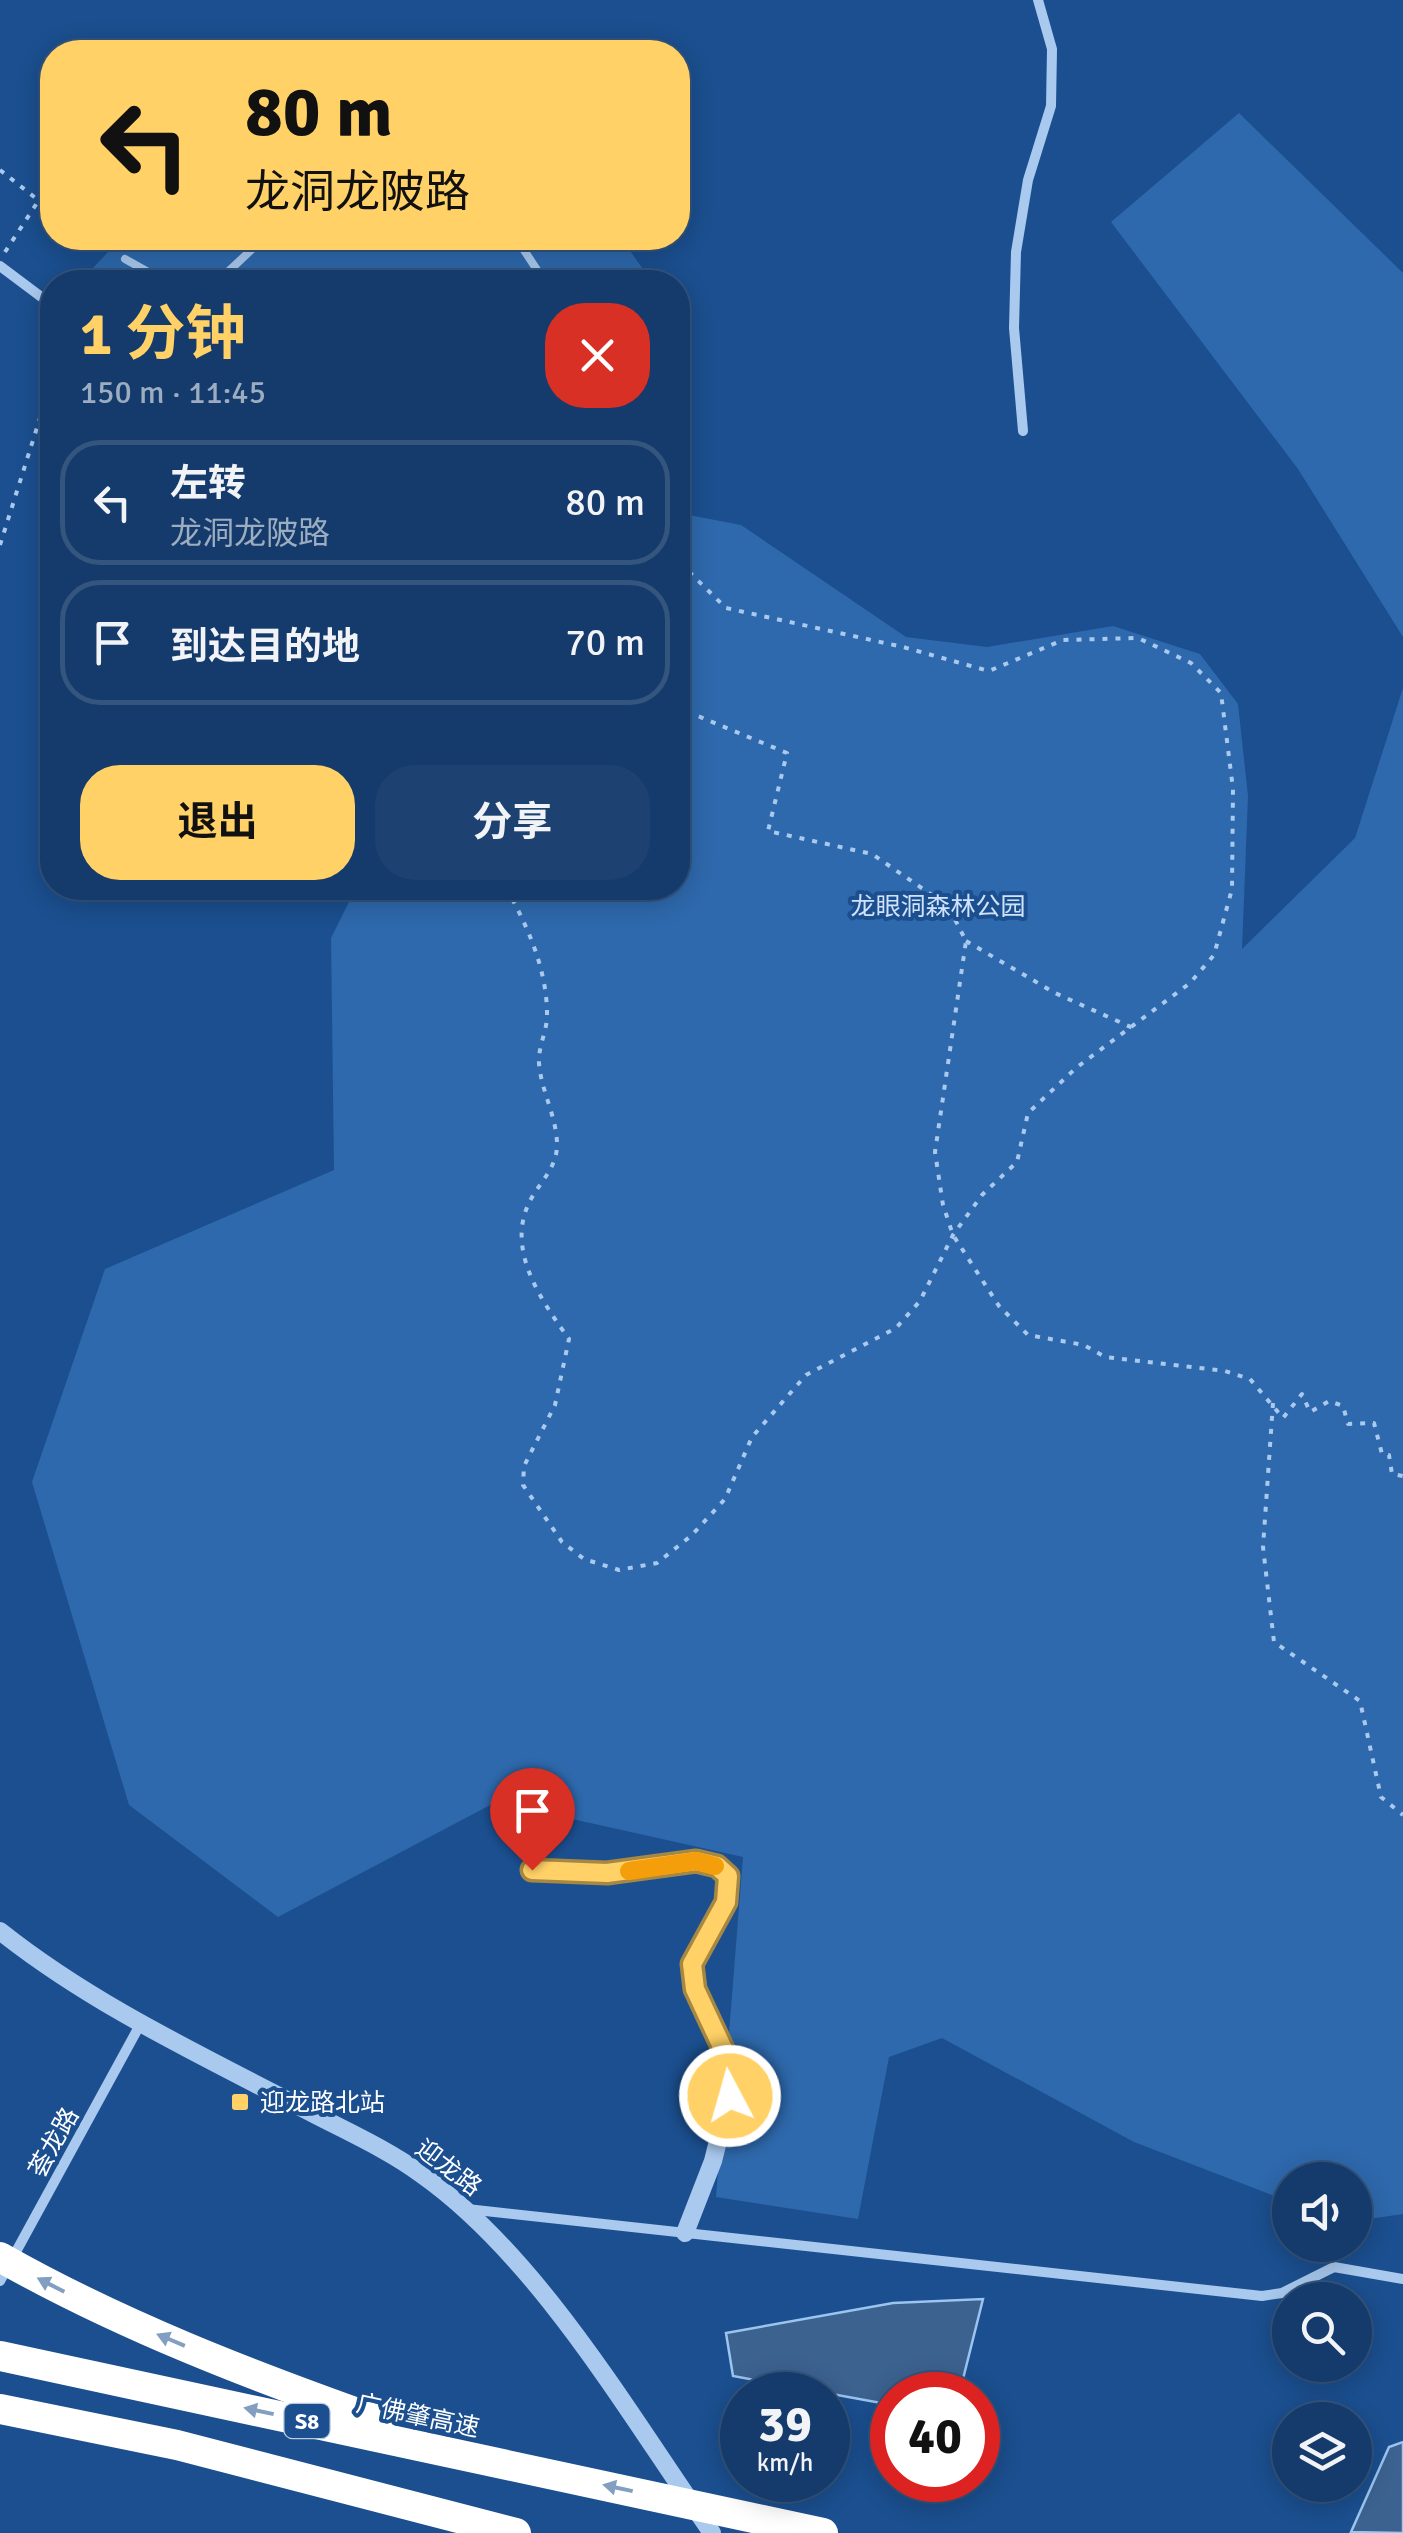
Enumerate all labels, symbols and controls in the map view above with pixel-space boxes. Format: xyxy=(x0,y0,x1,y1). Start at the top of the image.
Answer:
text: 80 m xyxy=(245,69,393,155)
icon: left xyxy=(80,80,210,210)
text: 龙洞龙陂路 xyxy=(245,165,470,220)
text: 1 分钟 xyxy=(80,298,246,372)
button: close xyxy=(545,303,650,408)
text: 150 m · 11:45 xyxy=(80,373,266,412)
text: 左转 xyxy=(170,460,246,507)
icon: left xyxy=(85,475,140,530)
text: 80 m xyxy=(565,479,645,526)
text: 龙洞龙陂路 xyxy=(170,514,330,553)
icon: arrive xyxy=(85,615,140,670)
text: 70 m xyxy=(565,619,645,666)
text: 到达目的地 xyxy=(170,623,360,670)
button: 退出 xyxy=(80,765,355,880)
button: 分享 xyxy=(375,765,650,880)
park label: 龙眼洞森林公园 xyxy=(850,891,1026,922)
pin xyxy=(490,1768,575,1871)
icon: arrive xyxy=(505,1783,560,1838)
position arrow xyxy=(678,2044,782,2148)
place label: 迎龙路北站 xyxy=(260,2087,385,2118)
marker: 迎龙路北站 xyxy=(229,2091,251,2113)
street label: 荟龙路 xyxy=(22,2102,85,2183)
street label: 迎龙路 xyxy=(409,2132,488,2202)
map controls xyxy=(1272,2162,1372,2502)
button: sound xyxy=(1272,2162,1372,2262)
one-way arrow xyxy=(37,2277,66,2294)
button: search xyxy=(1272,2282,1372,2382)
one-way arrow xyxy=(156,2332,186,2348)
speed limit sign: 40 xyxy=(870,2372,1000,2502)
street label: 广佛肇高速 xyxy=(354,2387,482,2444)
text: 39 xyxy=(758,2394,812,2456)
button: layers xyxy=(1272,2402,1372,2502)
one-way arrow xyxy=(244,2403,275,2418)
road number: S8 xyxy=(284,2404,330,2438)
text: km/h xyxy=(757,2447,813,2478)
one-way arrow xyxy=(602,2480,633,2496)

